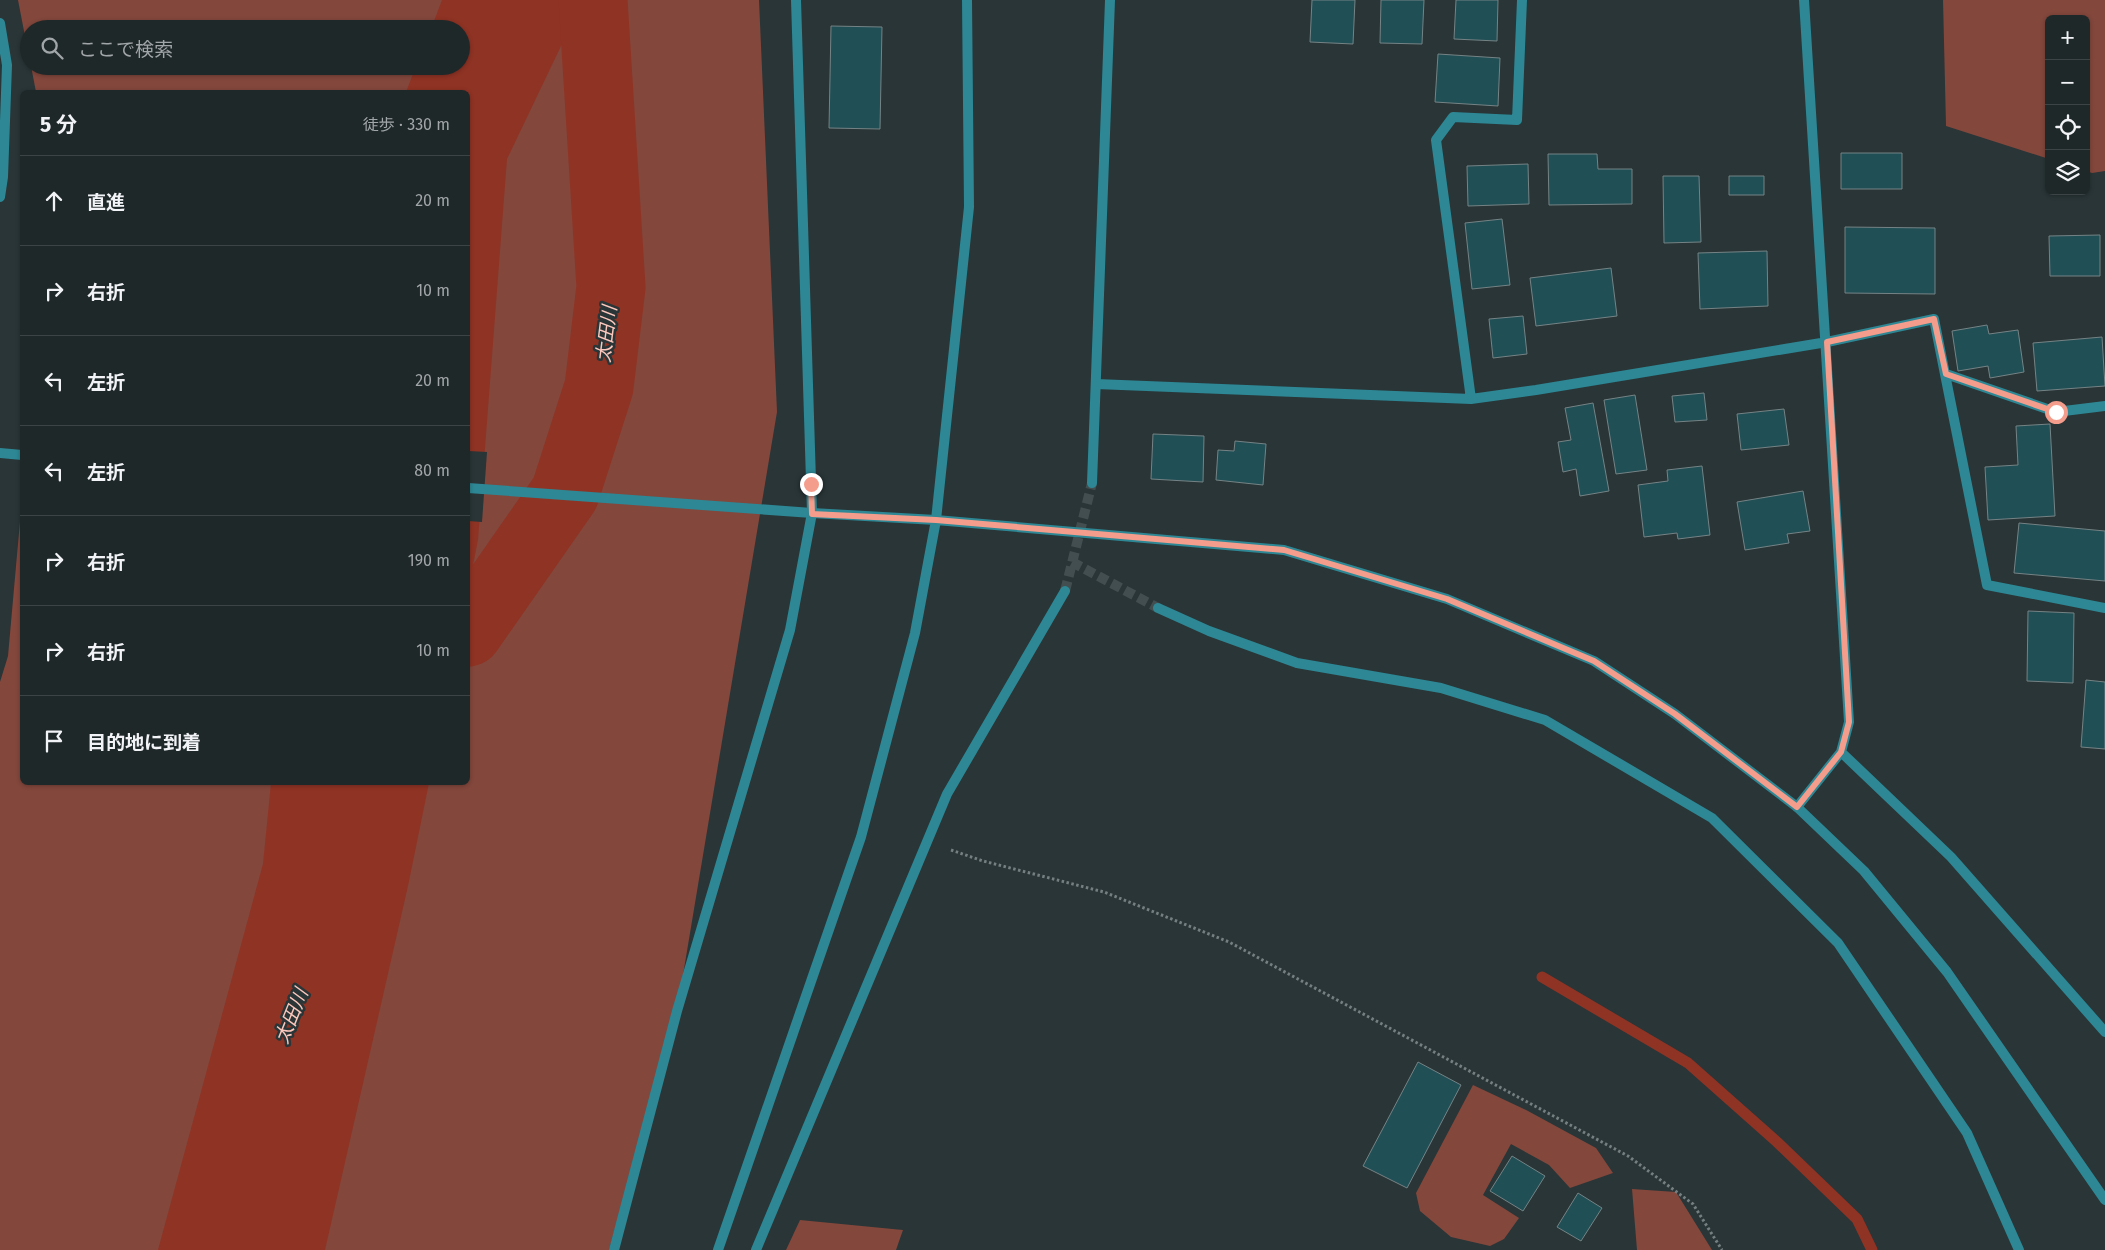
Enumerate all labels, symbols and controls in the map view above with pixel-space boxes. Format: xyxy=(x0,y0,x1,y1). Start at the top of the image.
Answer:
map controls xyxy=(2045,15,2090,195)
button: + xyxy=(2045,15,2090,60)
search box xyxy=(20,20,470,75)
icon: search xyxy=(38,34,66,62)
text: ここで検索 xyxy=(78,38,173,61)
button: − xyxy=(2045,60,2090,105)
button: locate xyxy=(2045,105,2090,150)
text: 5 分 xyxy=(40,112,77,138)
text: 徒歩 · 330 m xyxy=(363,115,450,134)
button: layers xyxy=(2045,150,2090,195)
icon: ahead xyxy=(40,187,68,215)
text: 直進 xyxy=(87,191,125,214)
text: 20 m xyxy=(415,191,450,210)
icon: right xyxy=(40,277,68,305)
text: 右折 xyxy=(87,281,125,304)
text: 10 m xyxy=(416,281,450,300)
water label: 太田川 xyxy=(592,302,622,364)
icon: left xyxy=(40,367,68,395)
text: 左折 xyxy=(87,371,125,394)
text: 20 m xyxy=(415,371,450,390)
route start xyxy=(2045,401,2068,424)
icon: left xyxy=(40,457,68,485)
text: 左折 xyxy=(87,461,125,484)
text: 80 m xyxy=(414,461,450,480)
route end xyxy=(800,473,823,496)
icon: right xyxy=(40,547,68,575)
text: 右折 xyxy=(87,551,125,574)
text: 190 m xyxy=(408,551,450,570)
icon: right xyxy=(40,637,68,665)
text: 右折 xyxy=(87,641,125,664)
text: 10 m xyxy=(416,641,450,660)
icon: arrive xyxy=(40,727,68,755)
text: 目的地に到着 xyxy=(87,731,201,754)
water label: 太田川 xyxy=(270,984,314,1047)

